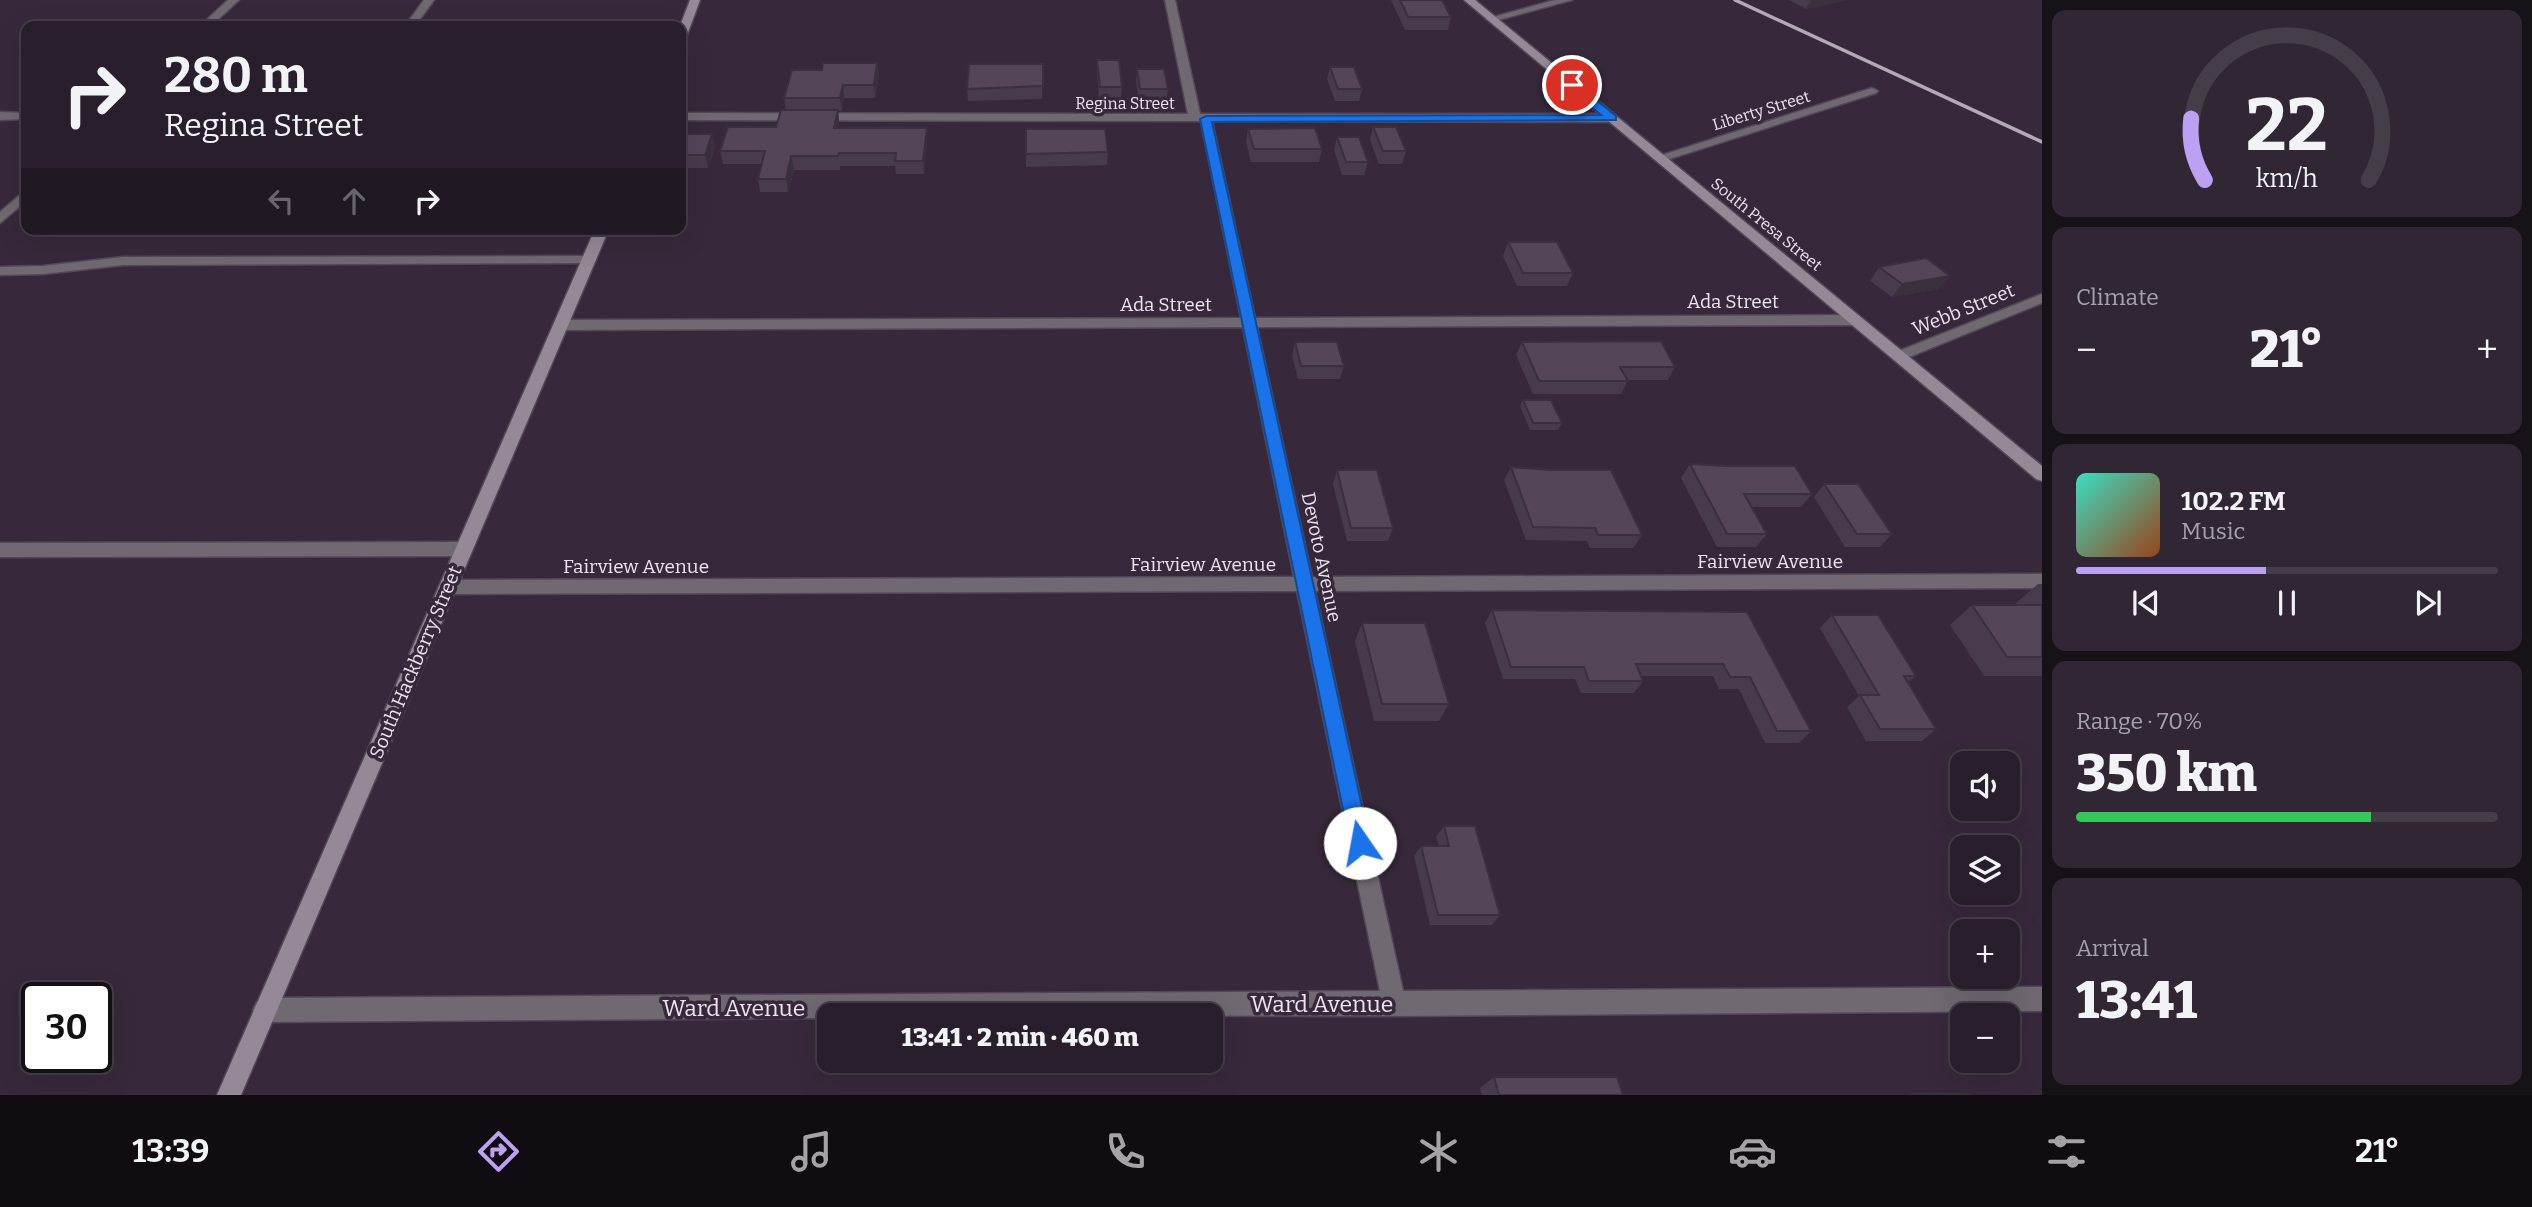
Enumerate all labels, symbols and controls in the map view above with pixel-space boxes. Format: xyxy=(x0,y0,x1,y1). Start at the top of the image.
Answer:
text: 280 m xyxy=(164,46,308,105)
icon: right xyxy=(49,49,140,140)
pin xyxy=(1542,55,1602,115)
icon: arrive xyxy=(1553,66,1591,104)
text: 22 xyxy=(2246,82,2328,169)
street label: Liberty Street xyxy=(1710,87,1812,134)
street label: Regina Street xyxy=(1075,94,1175,113)
text: Regina Street xyxy=(164,106,363,144)
text: km/h xyxy=(2256,163,2318,193)
street label: South Presa Street xyxy=(1708,174,1826,275)
icon: left xyxy=(262,182,300,220)
icon: ahead xyxy=(335,182,373,220)
icon: right xyxy=(408,182,446,220)
street label: Webb Street xyxy=(1909,279,2018,340)
text: Climate xyxy=(2076,283,2159,311)
street label: Ada Street xyxy=(1687,290,1779,313)
street label: Ada Street xyxy=(1120,293,1212,316)
text: 21° xyxy=(2250,318,2323,381)
text: − xyxy=(2076,327,2097,373)
text: + xyxy=(2476,327,2498,373)
text: 102.2 FM xyxy=(2181,486,2286,517)
street label: Devoto Avenue xyxy=(1297,490,1347,624)
text: Music xyxy=(2181,517,2245,545)
street label: Fairview Avenue xyxy=(1697,550,1843,573)
street label: Fairview Avenue xyxy=(1130,553,1276,576)
street label: Fairview Avenue xyxy=(563,555,709,578)
street label: South Hackberry Street xyxy=(364,562,467,762)
icon: previous xyxy=(2127,584,2165,622)
icon: pause xyxy=(2268,584,2306,622)
icon: next xyxy=(2409,584,2447,622)
text: Range · 70% xyxy=(2076,707,2202,735)
text: 350 km xyxy=(2076,742,2257,805)
map controls xyxy=(1950,751,2020,1073)
button: sound xyxy=(1950,751,2020,821)
position arrow xyxy=(1323,806,1397,880)
button: layers xyxy=(1950,835,2020,905)
button: + xyxy=(1950,919,2020,989)
text: Arrival xyxy=(2076,934,2149,962)
text: 13:41 xyxy=(2076,969,2197,1032)
speed limit sign: 30 xyxy=(21,982,112,1073)
street label: Ward Avenue xyxy=(1251,990,1393,1018)
street label: Ward Avenue xyxy=(663,994,805,1022)
button: − xyxy=(1950,1003,2020,1073)
text: 13:41 · 2 min · 460 m xyxy=(901,1022,1139,1053)
icon: directions xyxy=(474,1127,523,1176)
icon: music xyxy=(787,1127,836,1176)
icon: phone xyxy=(1101,1127,1150,1176)
icon: climate xyxy=(1414,1127,1463,1176)
icon: car xyxy=(1728,1127,1777,1176)
icon: filters xyxy=(2042,1127,2091,1176)
text: 13:39 xyxy=(132,1132,209,1170)
text: 21° xyxy=(2355,1132,2400,1170)

